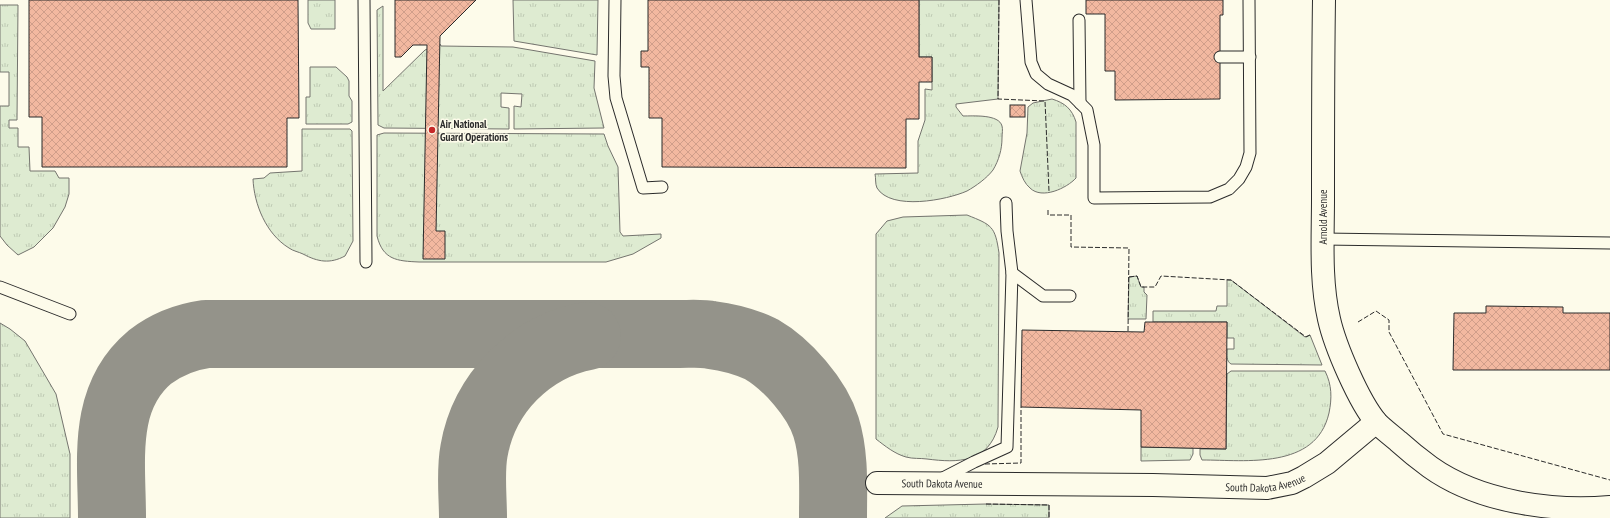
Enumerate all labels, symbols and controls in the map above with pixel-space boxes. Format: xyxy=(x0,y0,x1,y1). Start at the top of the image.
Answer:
place label: Air National Guard Operations xyxy=(439,117,508,144)
marker: Air National Guard Operations xyxy=(427,125,437,135)
street label: Arnold Avenue xyxy=(1316,189,1330,244)
street label: South Dakota Avenue xyxy=(1225,470,1308,495)
street label: South Dakota Avenue xyxy=(901,476,983,491)

